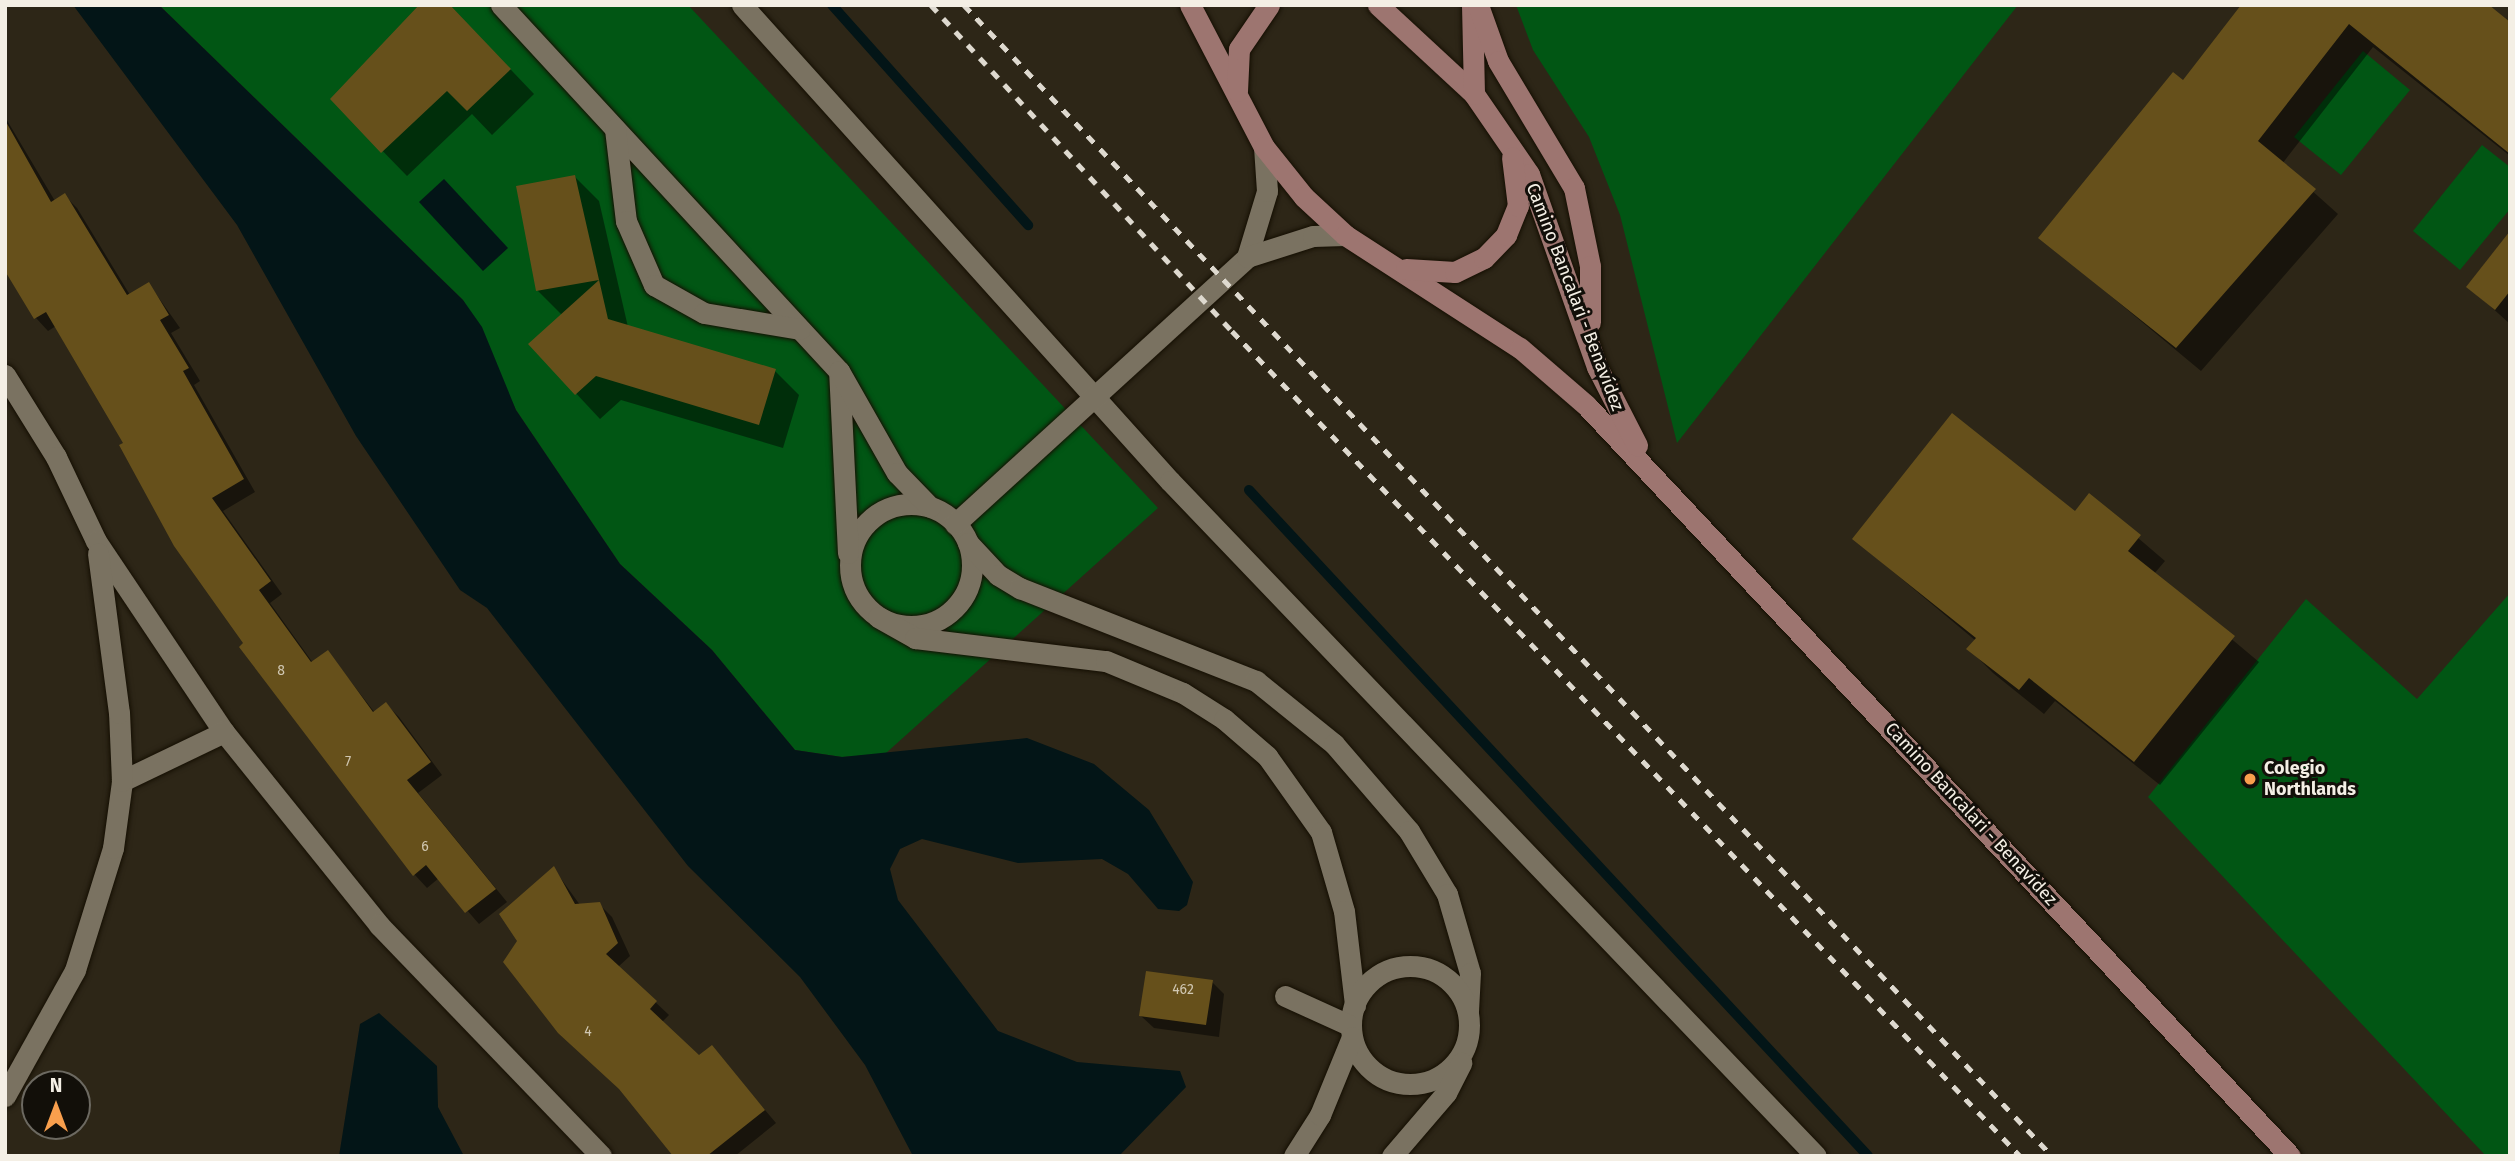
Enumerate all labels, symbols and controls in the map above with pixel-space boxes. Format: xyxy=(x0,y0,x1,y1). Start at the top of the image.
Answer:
street label: Camino Bancalari - Benavídez xyxy=(1522,180,1628,414)
house number: 8 xyxy=(277,663,285,679)
street label: Camino Bancalari - Benavídez xyxy=(1881,718,2061,910)
house number: 7 xyxy=(345,754,351,770)
place label: Colegio Northlands xyxy=(2264,758,2356,800)
marker: Colegio Northlands xyxy=(2242,771,2258,787)
house number: 6 xyxy=(421,839,429,855)
house number: 462 xyxy=(1172,982,1194,998)
house number: 4 xyxy=(584,1024,592,1040)
north arrow xyxy=(21,1070,91,1140)
text: N xyxy=(50,1074,62,1097)

